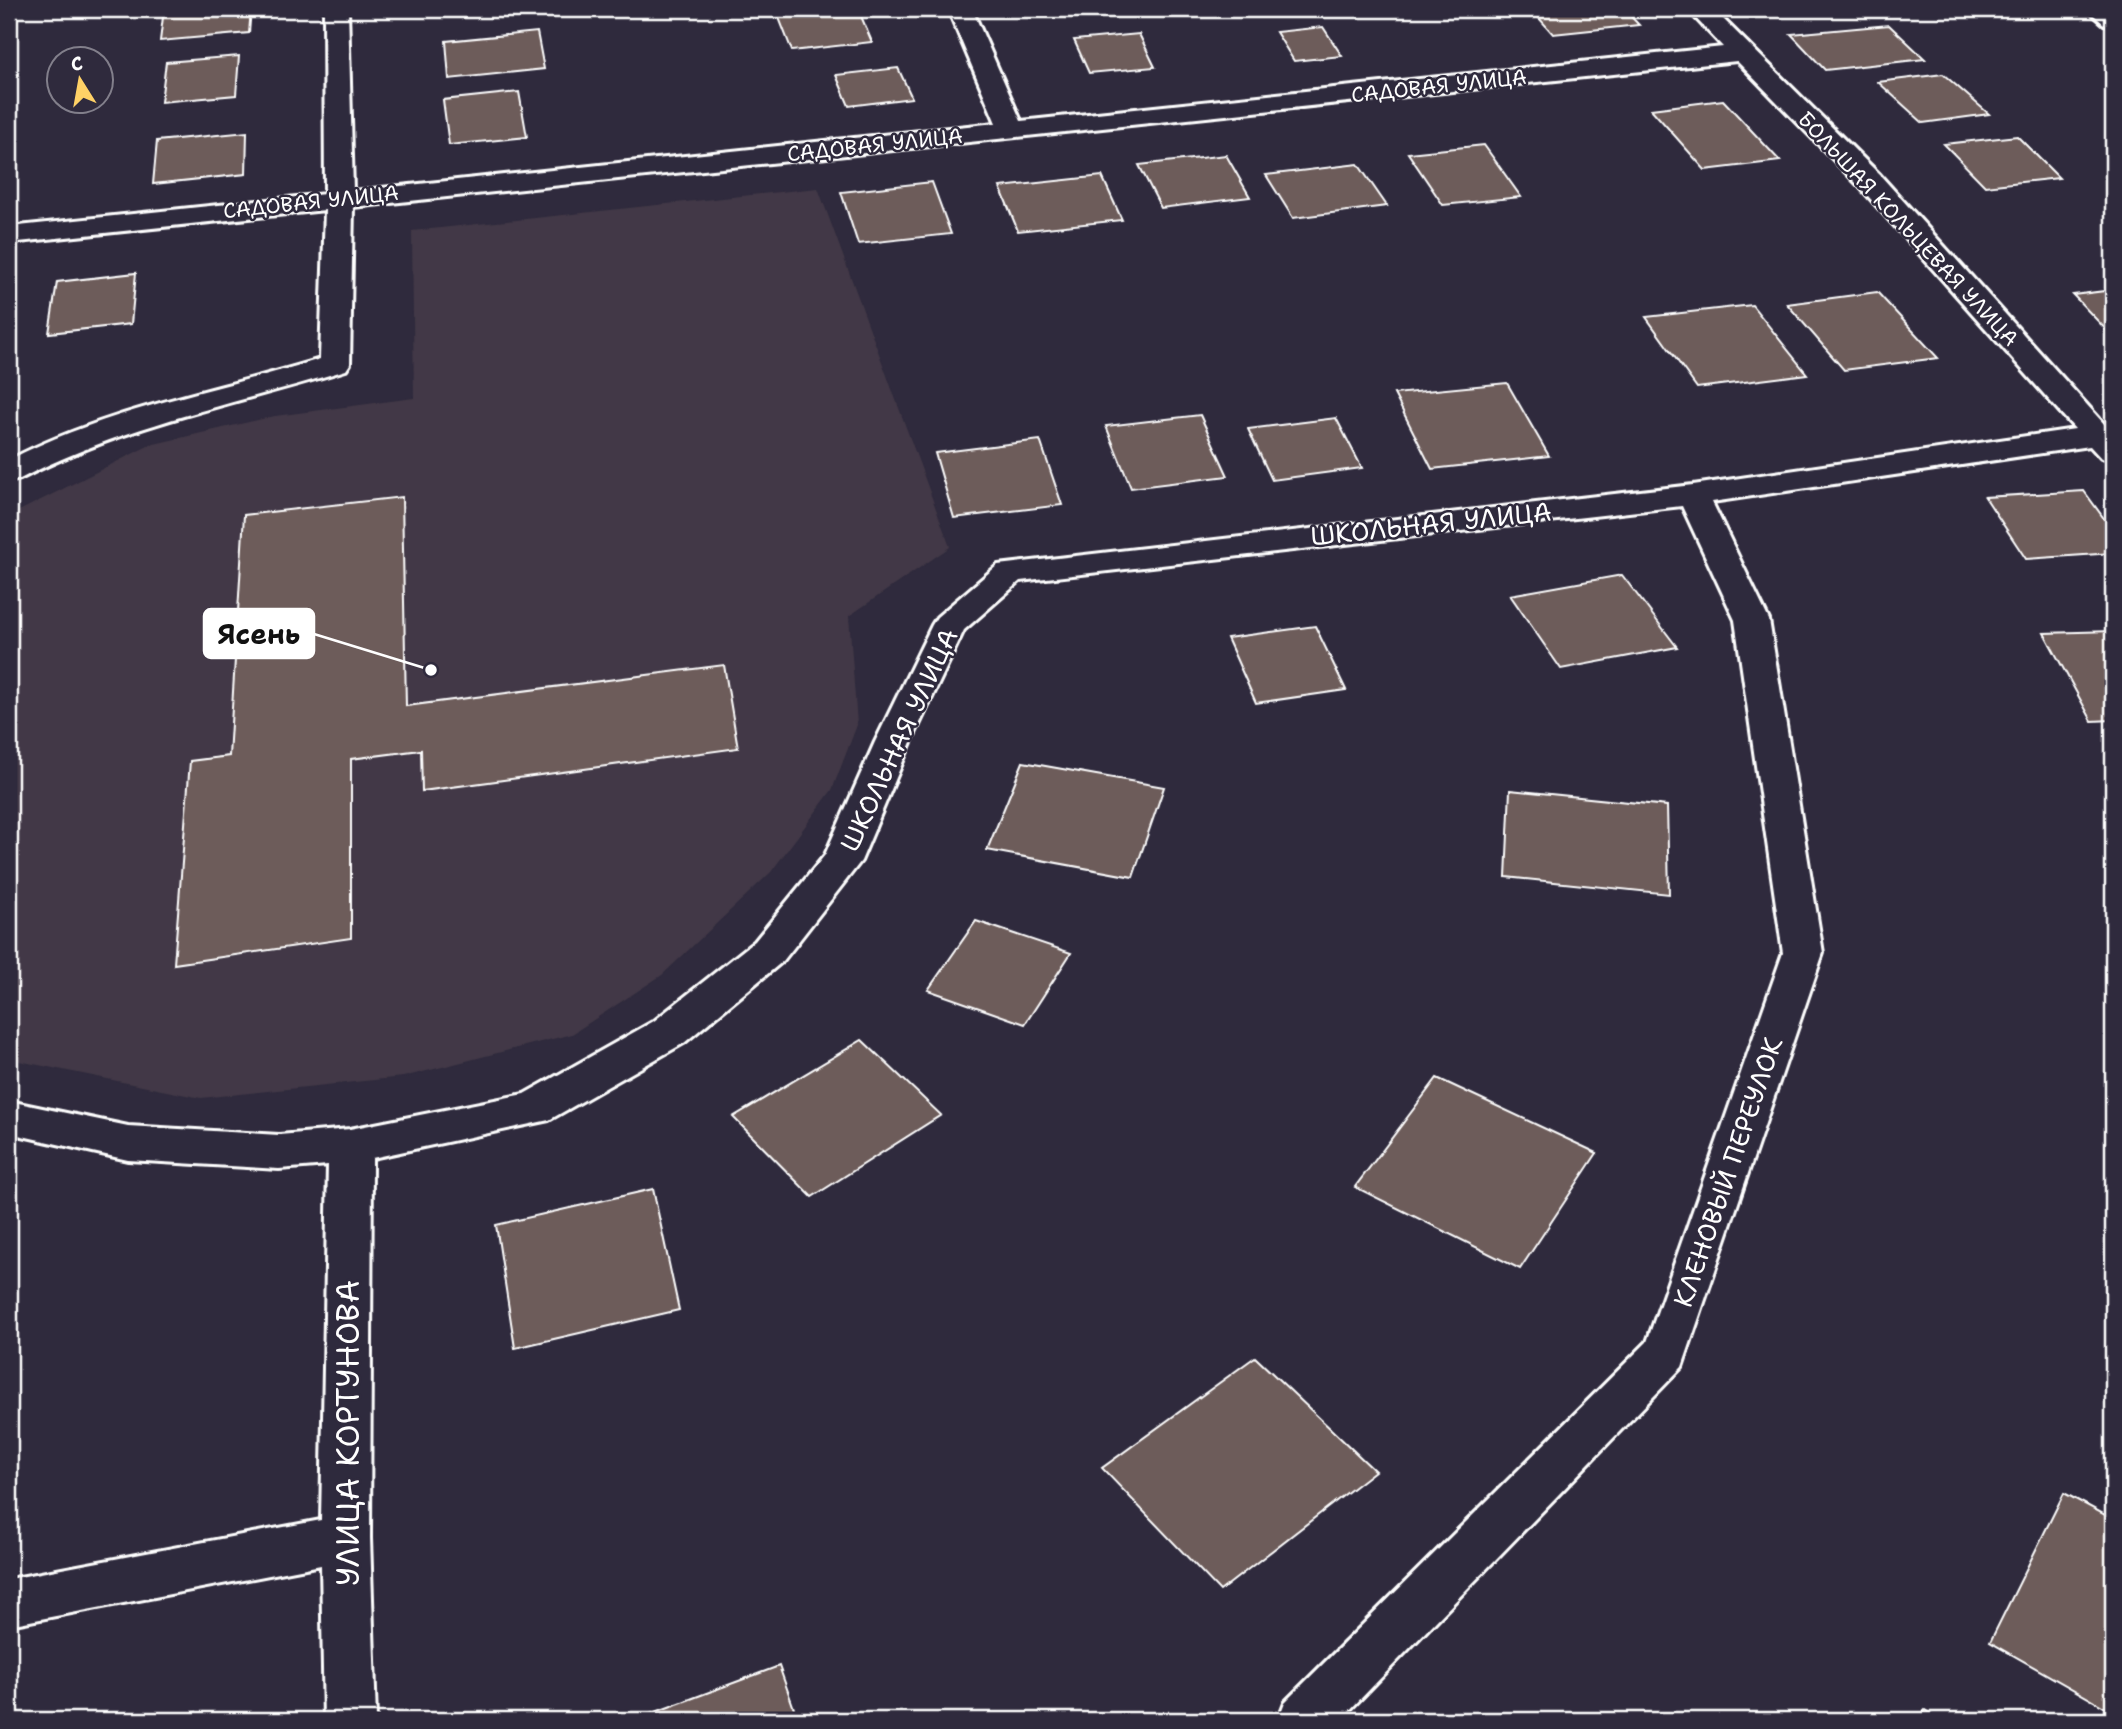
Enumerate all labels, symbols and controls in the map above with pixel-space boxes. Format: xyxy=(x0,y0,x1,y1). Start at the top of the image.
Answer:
north arrow xyxy=(46,46,116,116)
text: С xyxy=(69,50,85,77)
street label: САДОВАЯ УЛИЦА xyxy=(1350,63,1528,109)
street label: БОЛЬШАЯ КОЛЬЦЕВАЯ УЛИЦА xyxy=(1792,106,2024,352)
street label: САДОВАЯ УЛИЦА xyxy=(786,122,964,168)
street label: САДОВАЯ УЛИЦА xyxy=(222,179,400,225)
street label: ШКОЛЬНАЯ УЛИЦА xyxy=(1309,493,1553,554)
callout: Ясень xyxy=(204,609,314,658)
text: Ясень xyxy=(218,615,300,653)
street label: ШКОЛЬНАЯ УЛИЦА xyxy=(831,623,966,857)
street label: КЛЕНОВЫЙ ПЕРЕУЛОК xyxy=(1665,1032,1790,1312)
street label: УЛИЦА КОРТУНОВА xyxy=(326,1280,369,1586)

